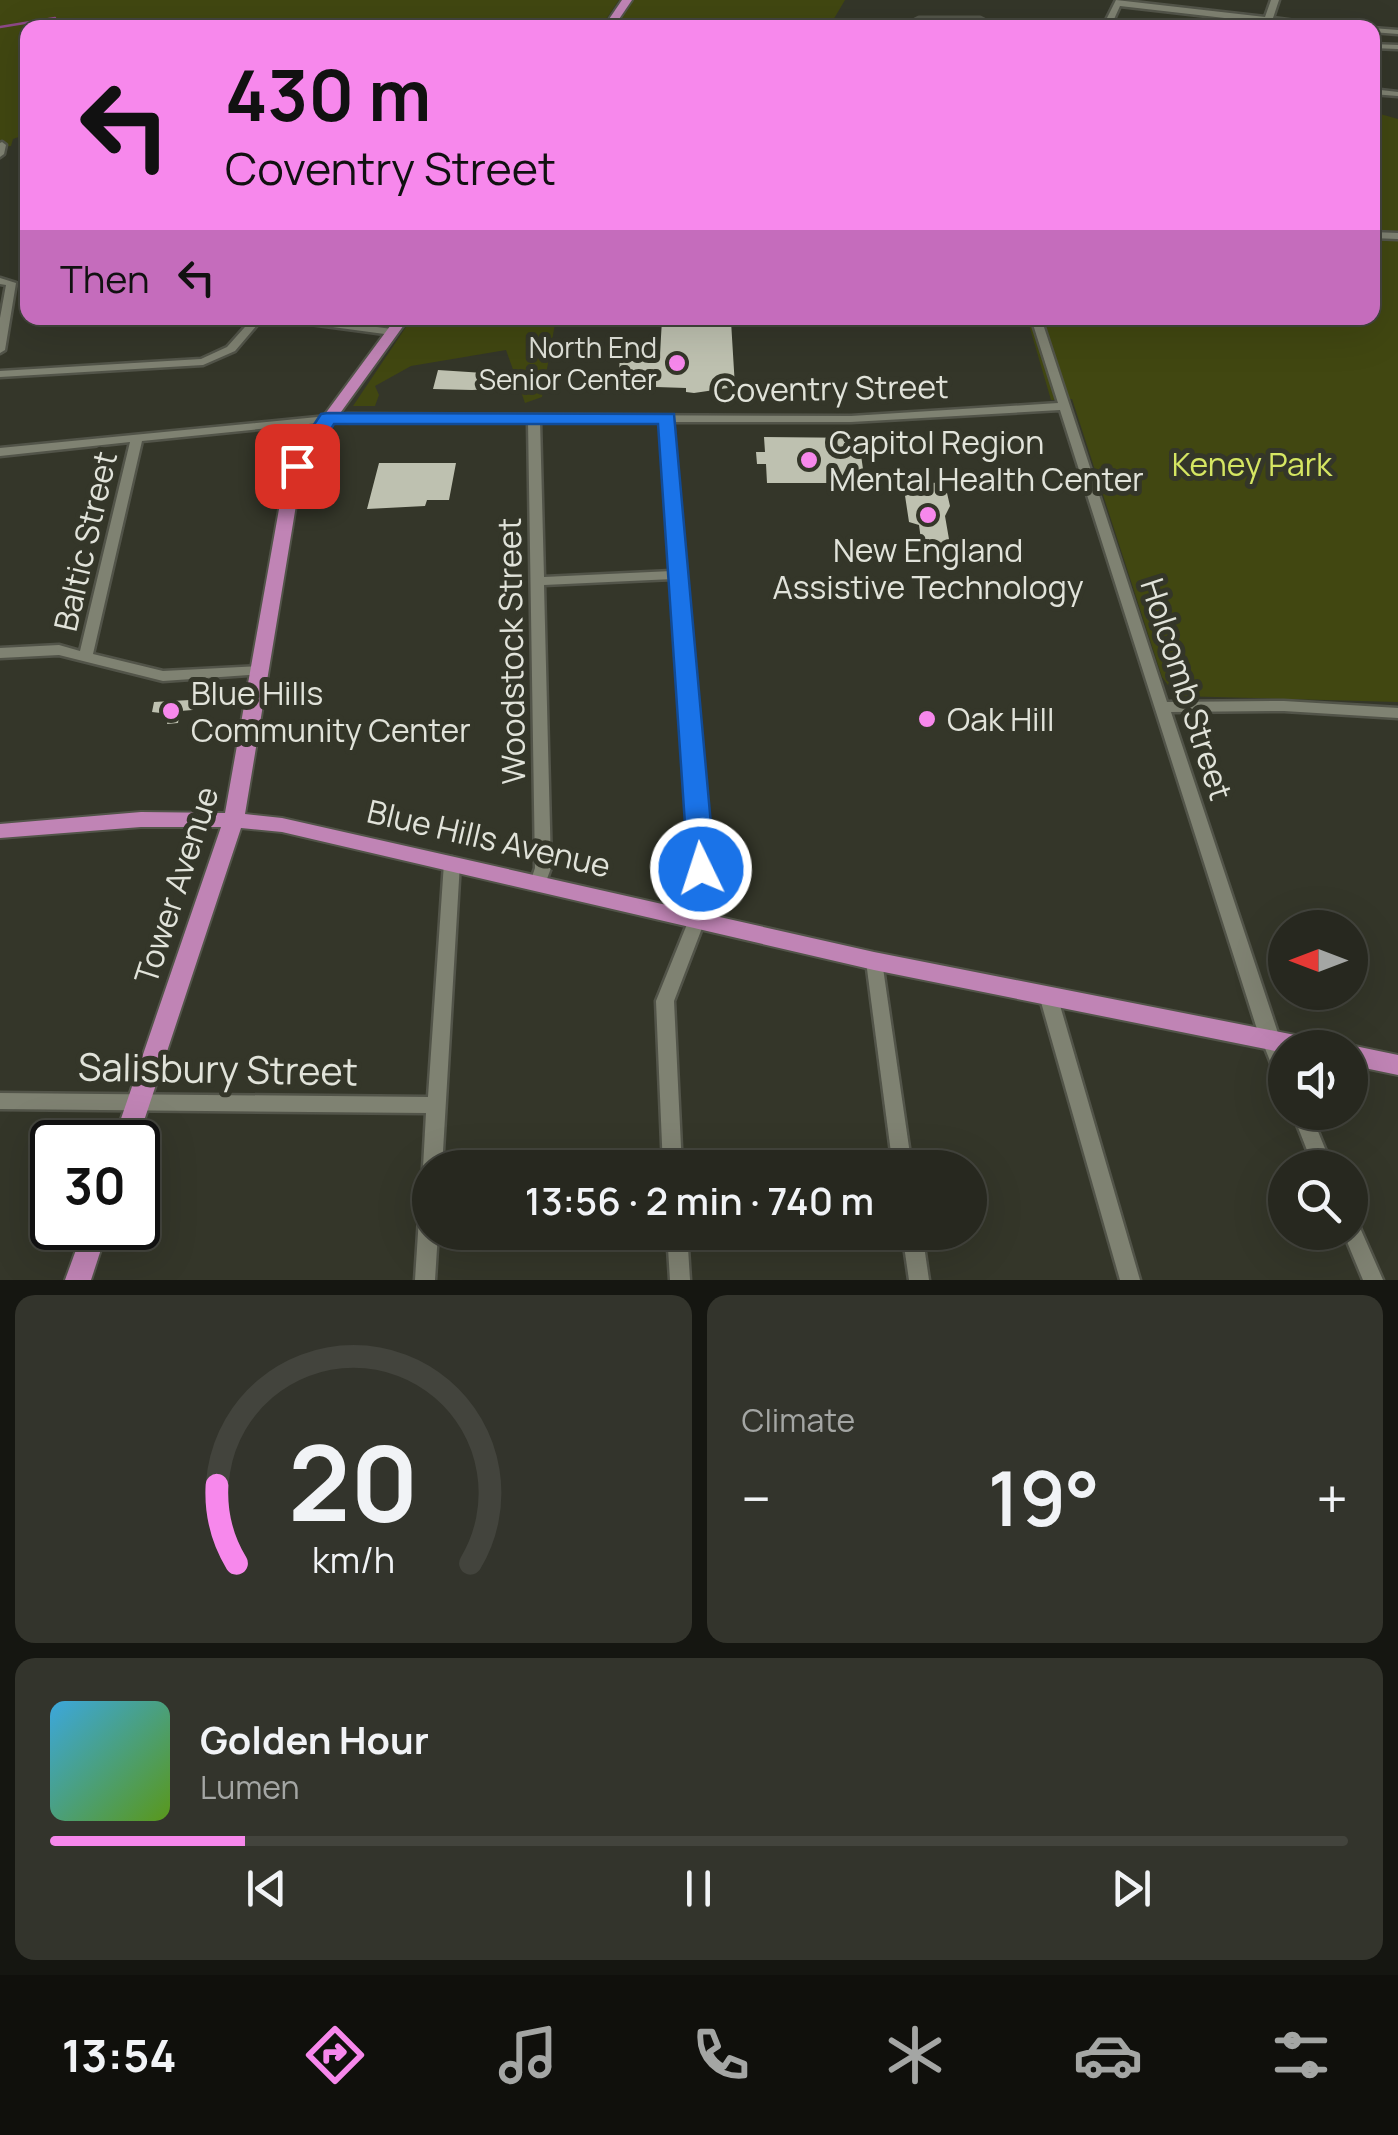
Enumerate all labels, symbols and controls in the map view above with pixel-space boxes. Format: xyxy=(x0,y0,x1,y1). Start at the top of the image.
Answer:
text: 430 m xyxy=(225,46,431,142)
icon: left xyxy=(60,60,190,190)
text: Coventry Street xyxy=(225,137,556,199)
icon: left xyxy=(169,250,224,305)
text: Then xyxy=(60,252,149,304)
place label: North End Senior Center xyxy=(479,328,657,398)
marker: North End Senior Center xyxy=(666,352,688,374)
street label: Coventry Street xyxy=(713,364,949,412)
place label: Capitol Region Mental Health Center xyxy=(829,420,1144,501)
pin xyxy=(255,424,340,509)
icon: arrive xyxy=(270,439,325,494)
park label: Keney Park xyxy=(1172,442,1333,486)
street label: Baltic Street xyxy=(43,447,127,635)
marker: Capitol Region Mental Health Center xyxy=(798,449,820,471)
marker: New England Assistive Technology xyxy=(917,504,939,526)
street label: Woodstock Street xyxy=(487,517,535,785)
place label: New England Assistive Technology xyxy=(772,528,1084,609)
street label: Holcomb Street xyxy=(1130,572,1244,806)
place label: Blue Hills Community Center xyxy=(191,671,471,752)
place label: Oak Hill xyxy=(947,697,1055,741)
marker: Blue Hills Community Center xyxy=(160,700,182,722)
marker: Oak Hill xyxy=(916,708,938,730)
street label: Tower Avenue xyxy=(123,781,229,989)
street label: Blue Hills Avenue xyxy=(363,789,615,887)
position arrow xyxy=(649,817,753,921)
north arrow xyxy=(1268,910,1368,1010)
map controls xyxy=(1268,910,1368,1250)
button: sound xyxy=(1268,1030,1368,1130)
street label: Salisbury Street xyxy=(78,1040,358,1096)
speed limit sign: 30 xyxy=(30,1120,160,1250)
button: search xyxy=(1268,1150,1368,1250)
text: 13:56 · 2 min · 740 m xyxy=(525,1174,874,1226)
text: Climate xyxy=(742,1398,855,1442)
text: 20 xyxy=(288,1410,418,1552)
text: 19° xyxy=(988,1446,1100,1549)
text: − xyxy=(742,1460,771,1536)
text: + xyxy=(1316,1460,1348,1536)
text: km/h xyxy=(312,1535,395,1584)
text: Golden Hour xyxy=(200,1713,429,1765)
text: Lumen xyxy=(200,1765,300,1809)
icon: previous xyxy=(239,1861,294,1916)
icon: pause xyxy=(671,1861,726,1916)
icon: next xyxy=(1104,1861,1159,1916)
icon: directions xyxy=(300,2020,370,2090)
icon: music xyxy=(493,2020,563,2090)
icon: phone xyxy=(686,2020,756,2090)
icon: climate xyxy=(880,2020,950,2090)
icon: car xyxy=(1073,2020,1143,2090)
icon: filters xyxy=(1266,2020,1336,2090)
text: 13:54 xyxy=(62,2024,177,2086)

